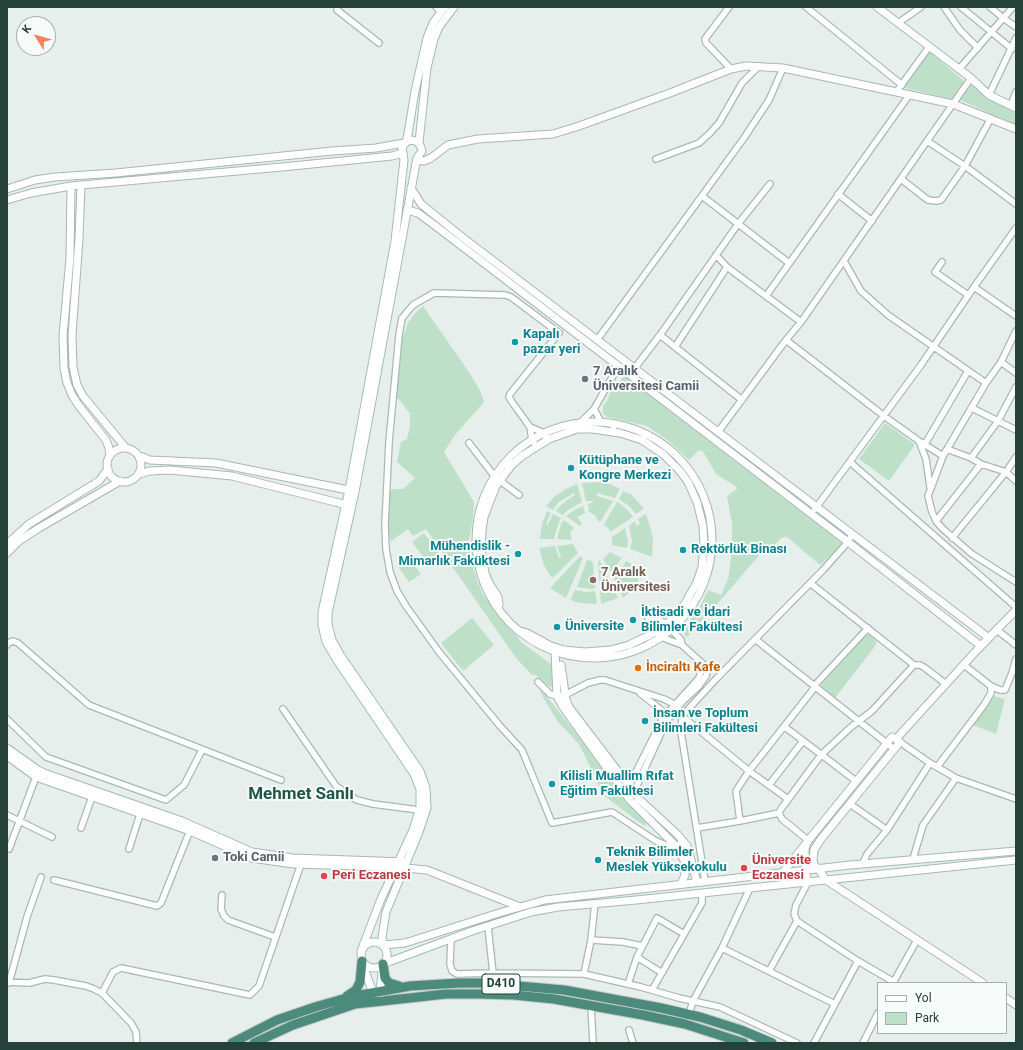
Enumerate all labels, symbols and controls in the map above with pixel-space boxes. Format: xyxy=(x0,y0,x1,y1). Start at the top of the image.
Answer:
north arrow xyxy=(16,16,56,56)
text: K xyxy=(20,22,34,36)
place label: Kapalı pazar yeri xyxy=(523,327,581,358)
marker: Kapalı pazar yeri xyxy=(510,337,520,347)
place label: 7 Aralık Üniversitesi Camii xyxy=(593,364,699,395)
marker: 7 Aralık Üniversitesi Camii xyxy=(580,374,590,384)
place label: Kütüphane ve Kongre Merkezi xyxy=(579,453,671,484)
marker: Kütüphane ve Kongre Merkezi xyxy=(566,463,576,473)
place label: Mühendislik - Mimarlık Faküktesi xyxy=(398,539,510,570)
place label: Rektörlük Binası xyxy=(691,542,787,558)
marker: Rektörlük Binası xyxy=(678,545,688,555)
marker: Mühendislik - Mimarlık Faküktesi xyxy=(513,549,523,559)
place label: 7 Aralık Üniversitesi xyxy=(601,565,670,596)
marker: 7 Aralık Üniversitesi xyxy=(588,575,598,585)
place label: İktisadi ve İdari Bilimler Fakültesi xyxy=(641,605,742,636)
marker: İktisadi ve İdari Bilimler Fakültesi xyxy=(628,615,638,625)
place label: Üniversite xyxy=(565,619,624,635)
marker: Üniversite xyxy=(552,622,562,632)
place label: İnciraltı Kafe xyxy=(646,660,720,676)
marker: İnciraltı Kafe xyxy=(633,663,643,673)
place label: İnsan ve Toplum Bilimleri Fakültesi xyxy=(653,706,758,737)
marker: İnsan ve Toplum Bilimleri Fakültesi xyxy=(640,716,650,726)
place label: Kilisli Muallim Rıfat Eğitim Fakültesi xyxy=(560,769,674,800)
marker: Kilisli Muallim Rıfat Eğitim Fakültesi xyxy=(547,779,557,789)
district label: Mehmet Sanlı xyxy=(248,785,354,805)
place label: Teknik Bilimler Meslek Yüksekokulu xyxy=(606,845,727,876)
place label: Toki Camii xyxy=(223,850,285,866)
marker: Toki Camii xyxy=(210,853,220,863)
place label: Üniversite Eczanesi xyxy=(752,853,811,884)
marker: Teknik Bilimler Meslek Yüksekokulu xyxy=(593,855,603,865)
marker: Üniversite Eczanesi xyxy=(739,863,749,873)
place label: Peri Eczanesi xyxy=(332,868,411,884)
marker: Peri Eczanesi xyxy=(319,871,329,881)
road number: D410 xyxy=(482,974,520,994)
legend xyxy=(877,982,1007,1034)
text: Yol xyxy=(915,991,932,1005)
text: Park xyxy=(915,1011,939,1025)

